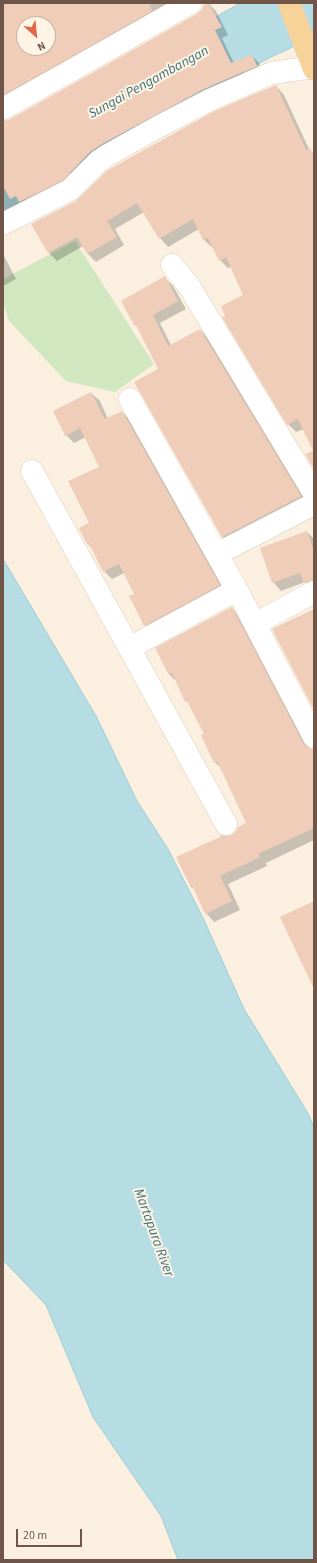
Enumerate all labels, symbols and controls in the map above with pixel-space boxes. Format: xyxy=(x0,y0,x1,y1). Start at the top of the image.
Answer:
north arrow xyxy=(16,16,56,56)
text: N xyxy=(35,38,48,55)
water label: Sungai Pengambangan xyxy=(86,43,212,123)
water label: Martapura River xyxy=(129,1187,177,1279)
scale bar xyxy=(18,1521,84,1547)
text: 20 m xyxy=(23,1527,47,1544)

